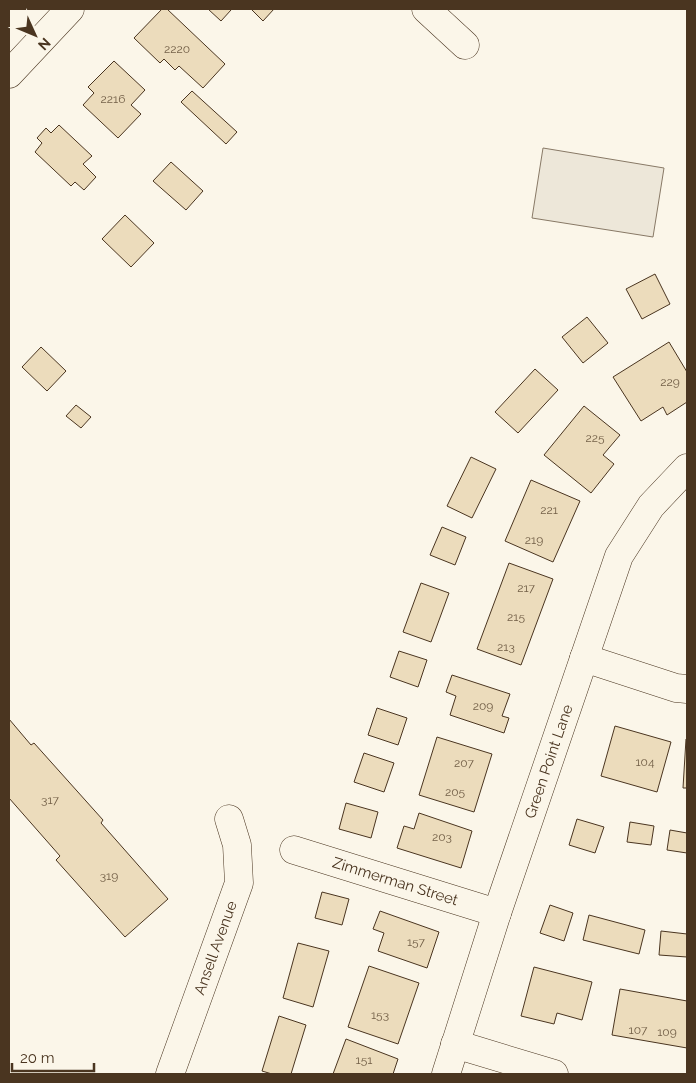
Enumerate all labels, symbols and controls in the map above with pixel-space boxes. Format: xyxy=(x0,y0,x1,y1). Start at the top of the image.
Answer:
north arrow xyxy=(10,10,60,60)
text: N xyxy=(35,35,54,53)
house number: 2220 xyxy=(164,42,190,56)
house number: 2216 xyxy=(101,92,125,106)
house number: 229 xyxy=(660,375,680,389)
house number: 225 xyxy=(585,431,605,445)
house number: 221 xyxy=(540,503,558,517)
house number: 219 xyxy=(525,533,543,547)
house number: 217 xyxy=(517,581,535,595)
house number: 215 xyxy=(507,610,525,624)
house number: 213 xyxy=(497,640,515,654)
house number: 209 xyxy=(473,699,493,713)
street label: Green Point Lane xyxy=(521,702,577,821)
house number: 104 xyxy=(635,755,655,769)
house number: 207 xyxy=(454,756,475,770)
house number: 205 xyxy=(445,785,466,799)
house number: 317 xyxy=(41,793,60,807)
house number: 203 xyxy=(432,830,452,844)
street label: Zimmerman Street xyxy=(330,853,460,909)
house number: 319 xyxy=(100,869,118,883)
street label: Ansell Avenue xyxy=(190,898,241,997)
house number: 157 xyxy=(407,935,426,949)
house number: 153 xyxy=(371,1008,389,1022)
house number: 107 xyxy=(629,1023,648,1037)
house number: 109 xyxy=(657,1025,677,1039)
scale bar xyxy=(12,1040,95,1072)
text: 20 m xyxy=(20,1049,55,1067)
house number: 151 xyxy=(356,1053,372,1067)

